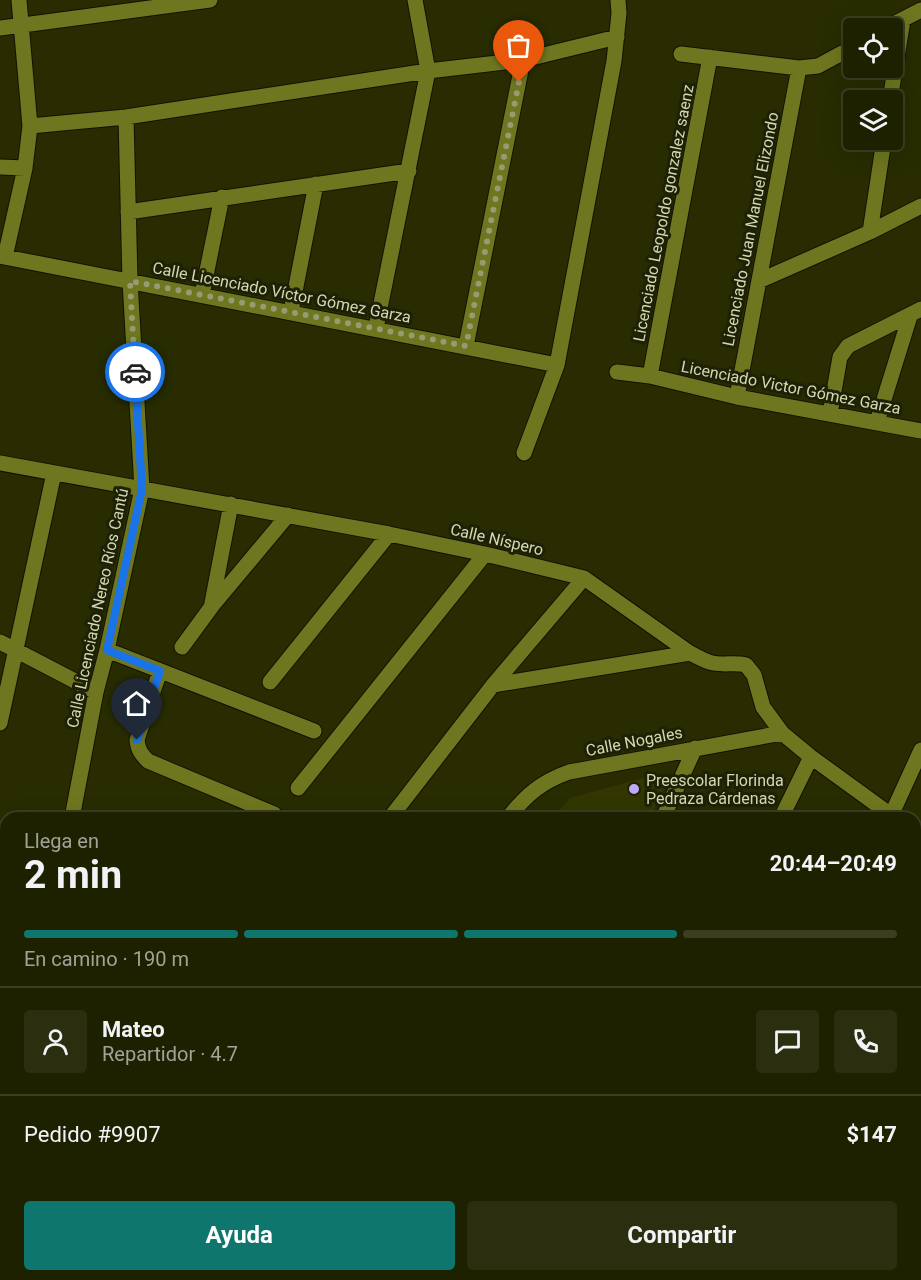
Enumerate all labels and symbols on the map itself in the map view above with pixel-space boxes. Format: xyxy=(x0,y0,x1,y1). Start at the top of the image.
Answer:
pin xyxy=(493,20,544,82)
street label: Licenciado Leopoldo gonzalez saenz xyxy=(629,83,698,343)
street label: Licenciado Juan Manuel Elizondo xyxy=(718,111,783,348)
street label: Calle Licenciado Víctor Gómez Garza xyxy=(151,258,413,327)
courier xyxy=(105,342,165,402)
street label: Licenciado Victor Gómez Garza xyxy=(679,357,902,418)
street label: Calle Licenciado Nereo Ríos Cantú xyxy=(63,487,132,730)
street label: Calle Níspero xyxy=(449,520,545,559)
pin xyxy=(111,678,162,740)
street label: Calle Nogales xyxy=(584,723,684,760)
place label: Preescolar Florinda Pedraza Cárdenas xyxy=(646,771,784,808)
marker: Preescolar Florinda Pedraza Cárdenas xyxy=(627,782,641,796)

